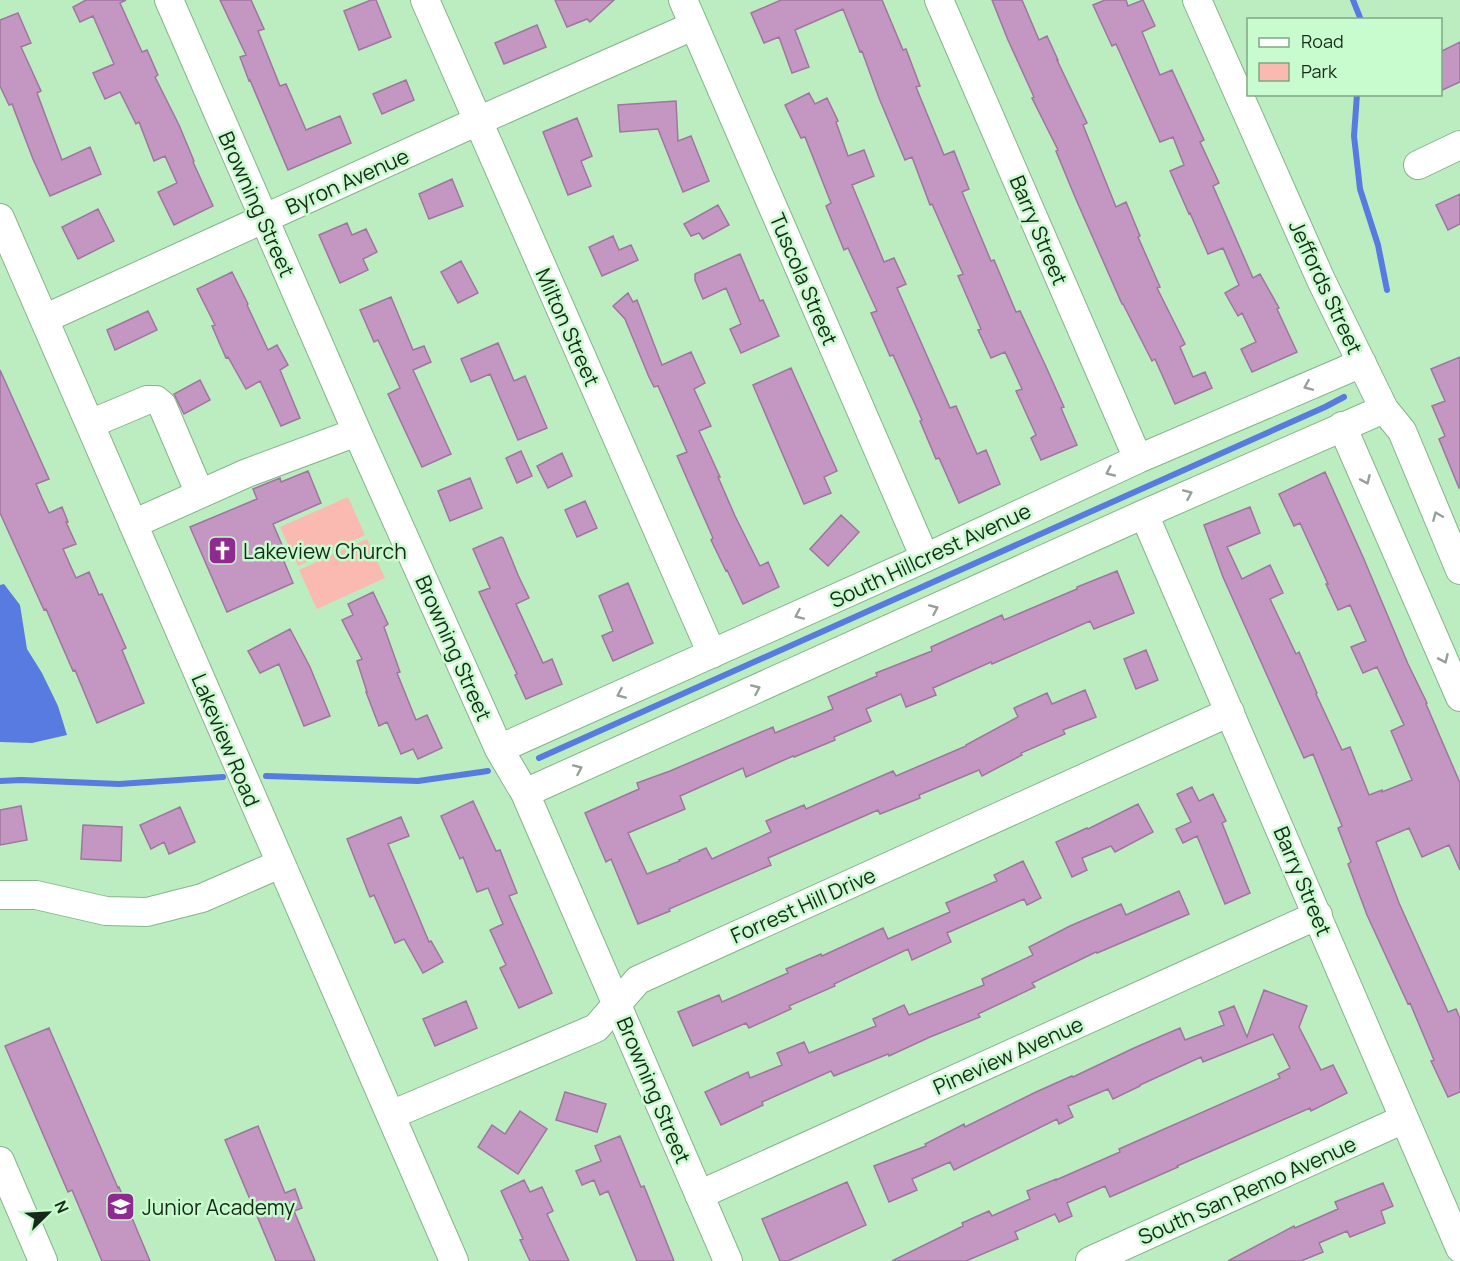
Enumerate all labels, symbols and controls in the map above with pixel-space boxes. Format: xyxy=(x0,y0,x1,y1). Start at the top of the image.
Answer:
legend xyxy=(1247,18,1442,96)
text: Road xyxy=(1301,29,1344,53)
text: Park xyxy=(1301,59,1338,83)
street label: Browning Street xyxy=(212,127,302,281)
street label: Byron Avenue xyxy=(281,141,413,221)
street label: Barry Street xyxy=(1003,171,1075,289)
street label: Tuscola Street xyxy=(764,209,844,349)
street label: Jeffords Street xyxy=(1283,216,1369,358)
street label: Milton Street xyxy=(530,264,606,390)
one-way arrow xyxy=(1304,379,1315,391)
one-way arrow xyxy=(1106,465,1117,477)
one-way arrow xyxy=(1359,474,1371,485)
one-way arrow xyxy=(1182,490,1193,502)
street label: South Hillcrest Avenue xyxy=(825,496,1035,614)
one-way arrow xyxy=(1432,511,1444,522)
church icon: Lakeview Church xyxy=(206,535,238,567)
place label: Lakeview Church xyxy=(243,537,407,565)
street label: Browning Street xyxy=(409,571,499,725)
one-way arrow xyxy=(927,604,938,616)
one-way arrow xyxy=(795,607,806,619)
one-way arrow xyxy=(1436,652,1448,663)
street label: Lakeview Road xyxy=(185,669,267,811)
one-way arrow xyxy=(750,684,761,696)
one-way arrow xyxy=(617,687,628,699)
one-way arrow xyxy=(572,765,583,777)
street label: Barry Street xyxy=(1267,822,1339,940)
street label: Forrest Hill Drive xyxy=(726,861,880,949)
street label: Pineview Avenue xyxy=(929,1009,1087,1101)
street label: Browning Street xyxy=(611,1012,697,1168)
street label: South San Remo Avenue xyxy=(1134,1129,1360,1251)
north arrow xyxy=(18,1183,78,1243)
school or university icon: Junior Academy xyxy=(105,1191,137,1223)
place label: Junior Academy xyxy=(142,1193,295,1221)
text: N xyxy=(49,1197,74,1217)

